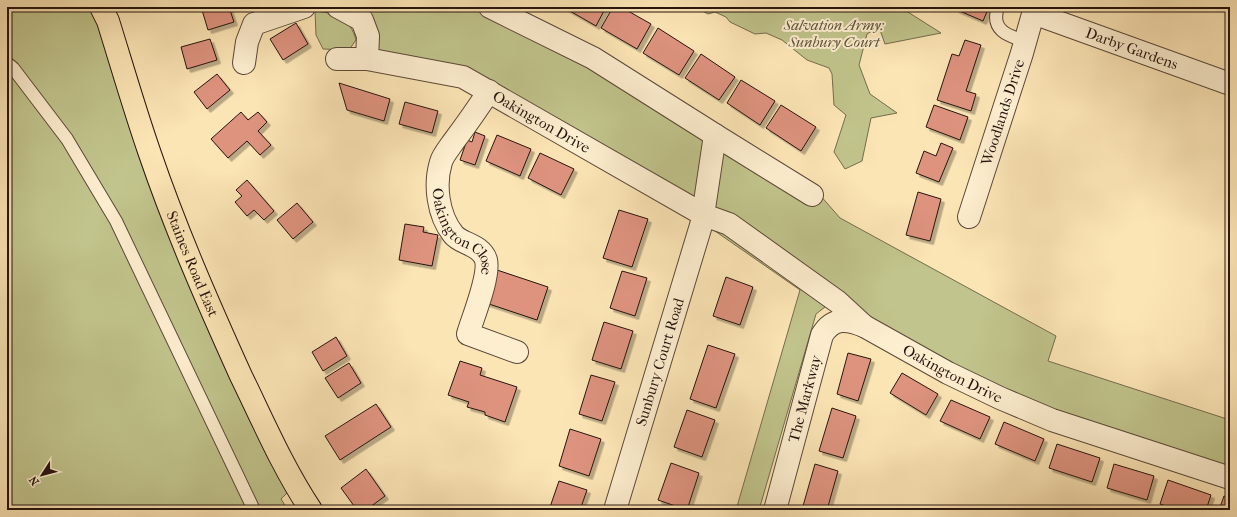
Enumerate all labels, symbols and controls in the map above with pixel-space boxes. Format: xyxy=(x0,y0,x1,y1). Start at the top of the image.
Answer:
park label: Salvation Army: Sunbury Court xyxy=(783,16,885,51)
street label: Darby Gardens xyxy=(1083,24,1181,74)
street label: Woodlands Drive xyxy=(977,56,1029,169)
street label: Oakington Drive xyxy=(489,87,594,157)
street label: Oakington Close xyxy=(429,187,496,277)
street label: Staines Road East xyxy=(163,208,223,320)
street label: Sunbury Court Road xyxy=(632,295,688,428)
street label: Oakington Drive xyxy=(900,341,1006,407)
street label: The Markway xyxy=(784,352,825,445)
north arrow xyxy=(22,455,62,495)
text: N xyxy=(26,473,42,488)

